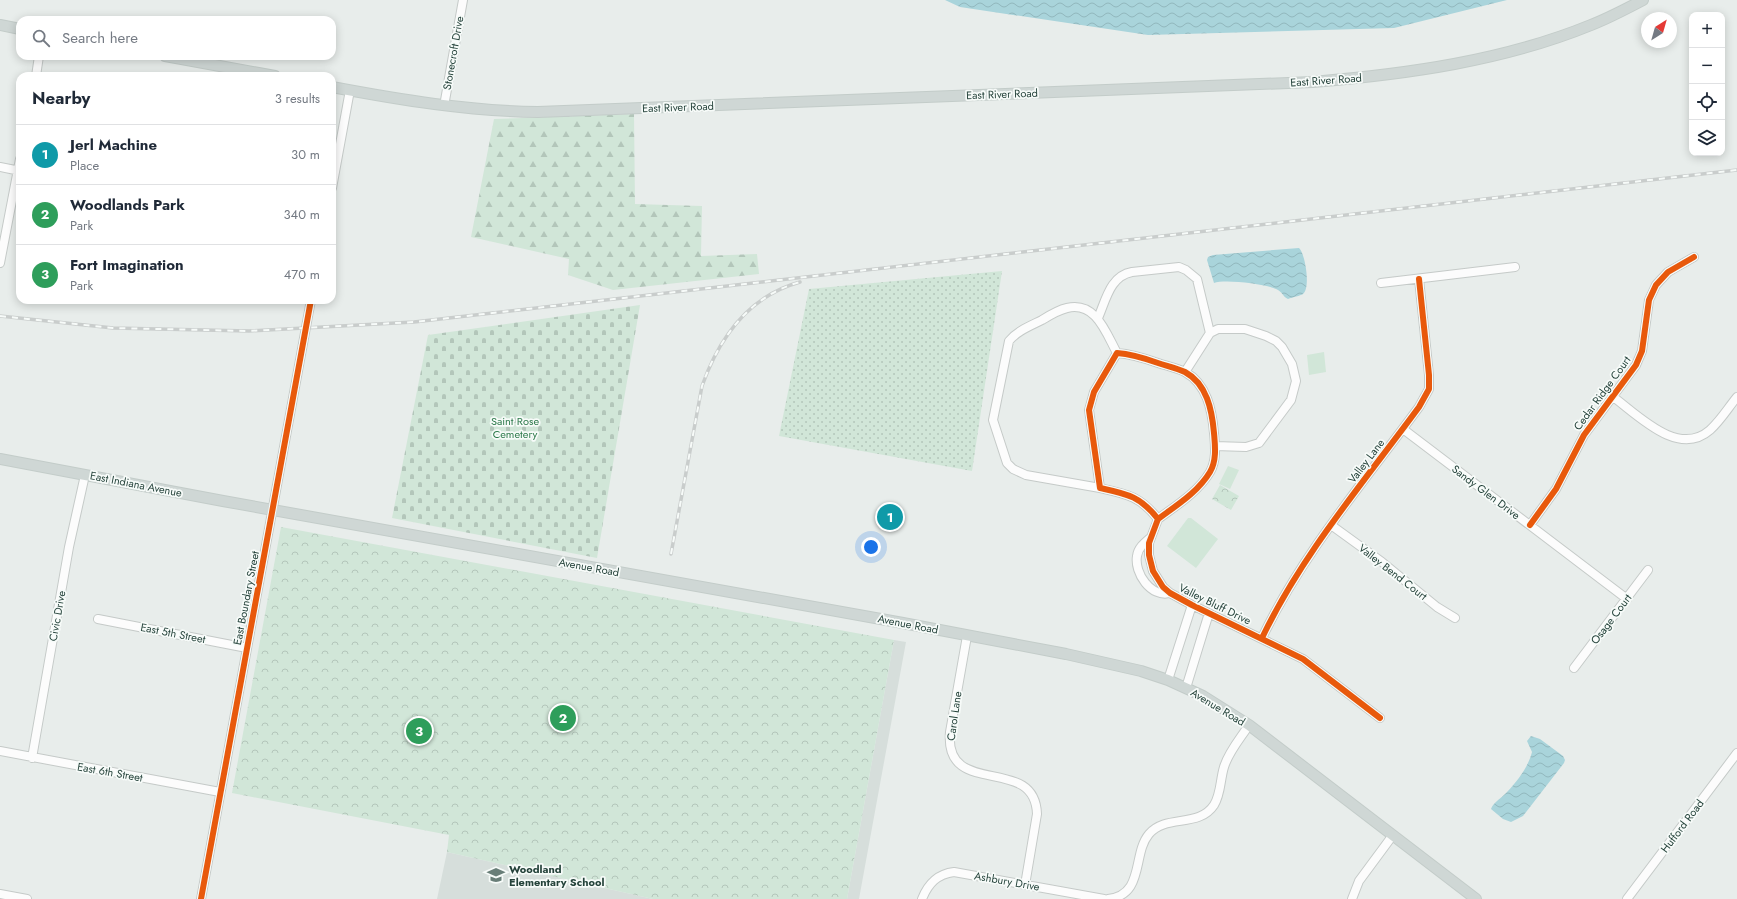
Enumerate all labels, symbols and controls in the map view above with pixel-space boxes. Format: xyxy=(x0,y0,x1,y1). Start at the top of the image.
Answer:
north arrow xyxy=(1641,12,1677,48)
map controls xyxy=(1689,12,1725,156)
button: + xyxy=(1689,12,1725,48)
street label: Stonecroft Drive xyxy=(439,15,467,91)
search box xyxy=(16,16,336,60)
icon: search xyxy=(30,27,52,49)
text: Search here xyxy=(62,27,138,49)
button: − xyxy=(1689,48,1725,84)
street label: East River Road xyxy=(1290,70,1362,90)
button: locate xyxy=(1689,84,1725,120)
street label: East River Road xyxy=(966,85,1038,103)
text: Nearby xyxy=(32,86,90,110)
text: 3 results xyxy=(275,89,320,108)
street label: East River Road xyxy=(642,98,714,116)
button: layers xyxy=(1689,120,1725,156)
text: Jerl Machine xyxy=(70,134,157,156)
text: 1 xyxy=(42,145,48,164)
text: 30 m xyxy=(291,145,320,164)
text: Place xyxy=(70,156,99,175)
text: Woodlands Park xyxy=(70,194,185,216)
text: 2 xyxy=(41,205,49,224)
text: 340 m xyxy=(283,205,320,224)
text: Park xyxy=(70,216,93,235)
text: Fort Imagination xyxy=(70,254,184,276)
text: 3 xyxy=(41,265,49,284)
text: 470 m xyxy=(284,265,320,284)
text: Park xyxy=(70,276,93,295)
street label: Cedar Ridge Court xyxy=(1570,352,1635,433)
park label: Saint Rose Cemetery xyxy=(491,413,539,442)
street label: Valley Lane xyxy=(1344,435,1388,487)
street label: Sandy Glen Drive xyxy=(1449,461,1524,523)
street label: East Indiana Avenue xyxy=(89,467,184,501)
pin: 1 xyxy=(877,502,903,532)
your location xyxy=(861,537,881,557)
street label: Valley Bend Court xyxy=(1355,540,1431,604)
street label: East Boundary Street xyxy=(229,549,263,646)
street label: Avenue Road xyxy=(557,554,621,580)
street label: Valley Bluff Drive xyxy=(1176,580,1254,629)
street label: Civic Drive xyxy=(45,589,69,643)
street label: Osage Court xyxy=(1587,590,1635,648)
street label: Avenue Road xyxy=(876,610,940,638)
street label: East 5th Street xyxy=(139,619,207,647)
street label: Avenue Road xyxy=(1188,684,1248,730)
street label: Carol Lane xyxy=(943,690,965,742)
pin: 2 xyxy=(550,703,576,733)
pin: 3 xyxy=(406,716,432,746)
street label: East 6th Street xyxy=(76,758,144,786)
street label: Hufford Road xyxy=(1657,796,1707,856)
place label: Woodland Elementary School xyxy=(509,861,604,890)
school or university icon: Woodland Elementary School xyxy=(486,865,506,885)
street label: Ashbury Drive xyxy=(973,867,1041,895)

